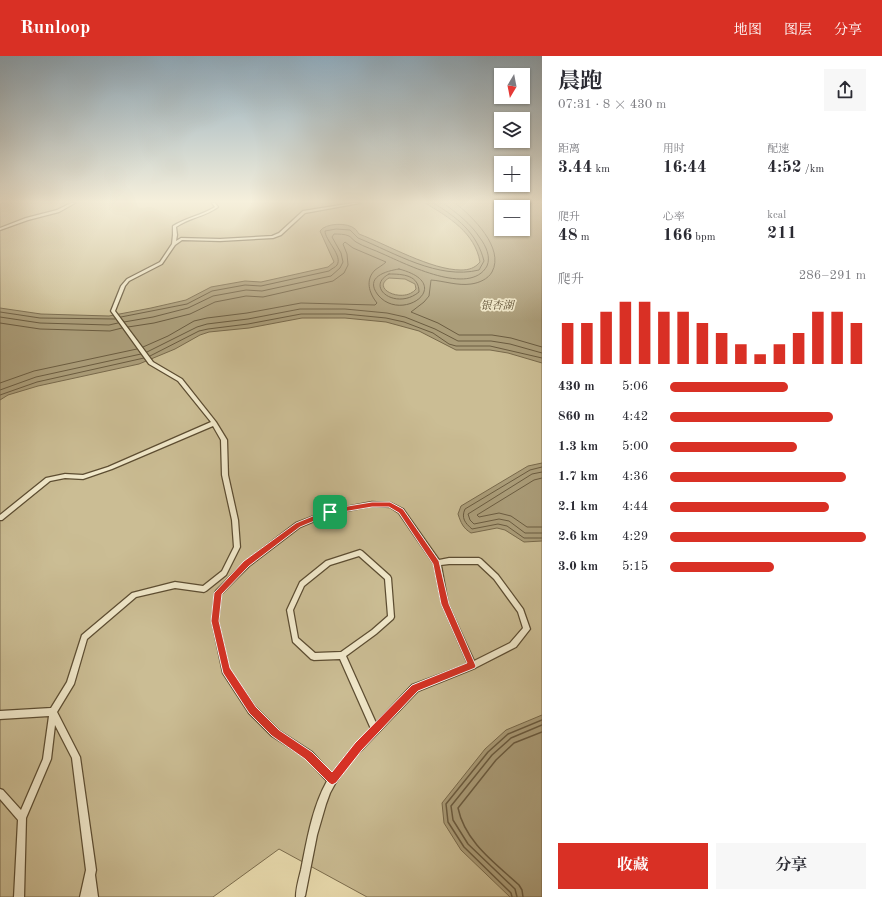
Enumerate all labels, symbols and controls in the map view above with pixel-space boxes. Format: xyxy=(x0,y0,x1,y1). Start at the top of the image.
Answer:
text: Runloop xyxy=(20,19,90,38)
text: 地图 xyxy=(734,23,762,37)
text: 图层 xyxy=(784,23,812,37)
text: 分享 xyxy=(834,23,862,37)
north arrow xyxy=(494,68,530,104)
map controls xyxy=(494,68,530,236)
button: share xyxy=(824,69,866,111)
text: 晨跑 xyxy=(558,71,602,93)
text: 07:31 · 8 × 430 m xyxy=(558,98,666,111)
button: layers xyxy=(494,112,530,148)
text: 距离 xyxy=(558,144,580,155)
text: 用时 xyxy=(663,144,685,155)
text: 配速 xyxy=(767,144,789,155)
button: + xyxy=(494,156,530,192)
text: 3.44 xyxy=(558,159,592,176)
text: 16:44 xyxy=(663,159,707,176)
text: 4:52 xyxy=(767,159,802,176)
text: km xyxy=(592,164,610,175)
text: /km xyxy=(802,164,824,175)
button: − xyxy=(494,200,530,236)
text: kcal xyxy=(767,210,786,221)
text: 爬升 xyxy=(558,212,580,223)
text: 心率 xyxy=(663,212,685,223)
text: 211 xyxy=(767,225,797,242)
text: 48 xyxy=(558,227,578,244)
text: 166 xyxy=(663,227,692,244)
text: m xyxy=(578,232,590,243)
text: bpm xyxy=(692,232,715,243)
text: 286–291 m xyxy=(799,269,866,282)
text: 爬升 xyxy=(558,273,584,286)
water label: 银杏湖 xyxy=(481,299,515,312)
text: 430 m xyxy=(558,380,595,393)
text: 5:06 xyxy=(622,380,648,393)
text: 860 m xyxy=(558,410,595,423)
text: 4:42 xyxy=(622,410,648,423)
text: 1.3 km xyxy=(558,440,598,453)
text: 5:00 xyxy=(622,440,648,453)
text: 1.7 km xyxy=(558,470,598,483)
text: 4:36 xyxy=(622,470,648,483)
pin xyxy=(313,495,347,529)
text: 2.1 km xyxy=(558,500,598,513)
text: 4:44 xyxy=(622,500,648,513)
icon: arrive xyxy=(319,501,341,523)
text: 2.6 km xyxy=(558,530,598,543)
text: 4:29 xyxy=(622,530,648,543)
text: 3.0 km xyxy=(558,560,598,573)
text: 5:15 xyxy=(622,560,648,573)
button: 收藏 xyxy=(558,843,708,889)
button: 分享 xyxy=(716,843,866,889)

